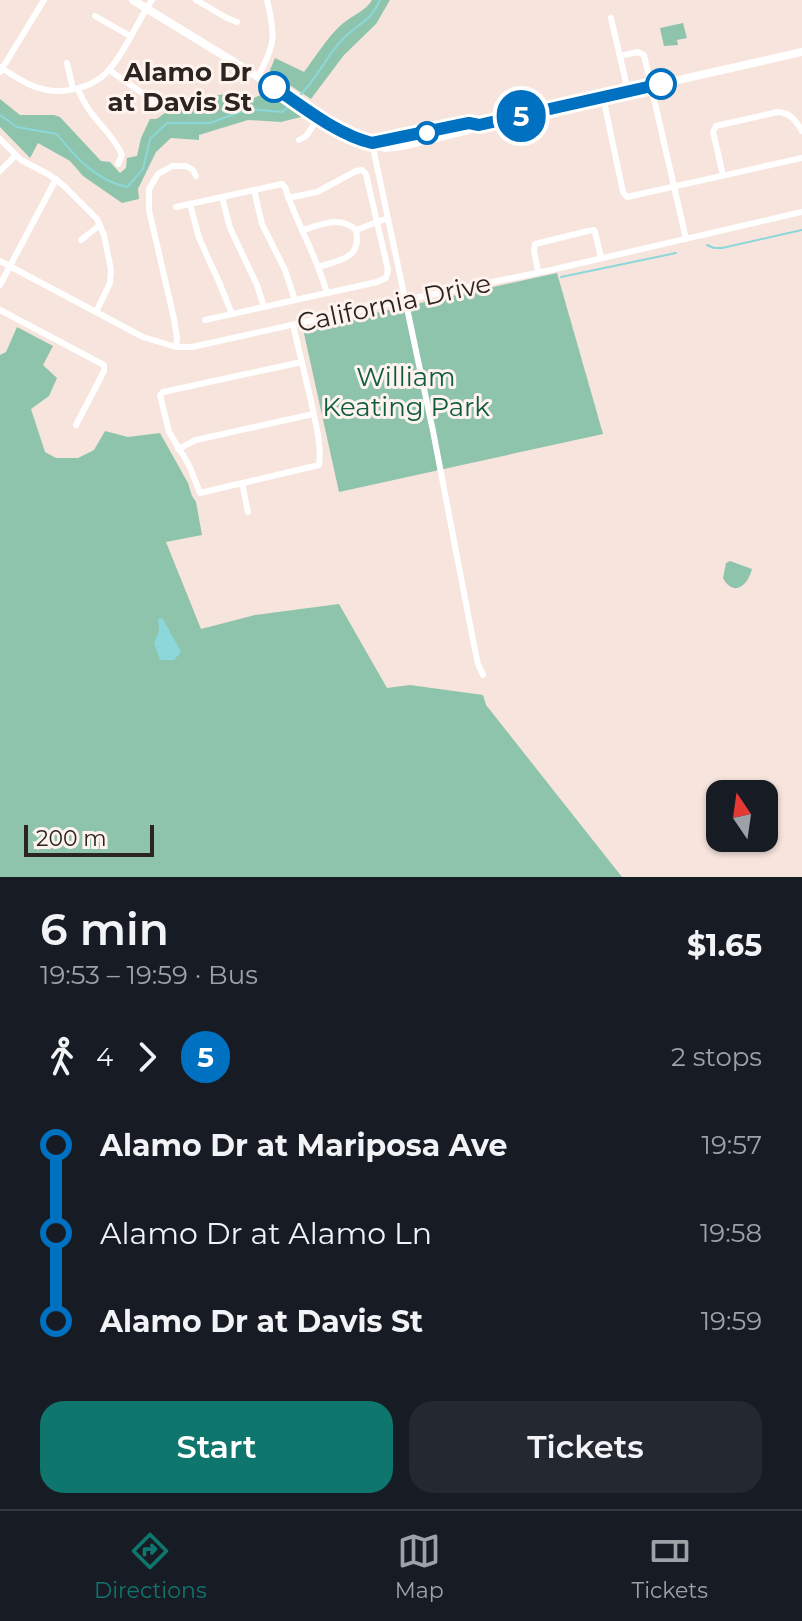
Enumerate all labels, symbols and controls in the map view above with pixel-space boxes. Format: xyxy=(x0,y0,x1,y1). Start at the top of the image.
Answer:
place label: Alamo Dr at Davis St xyxy=(108,56,252,118)
unlabelled marker xyxy=(646,69,676,99)
marker: Alamo Dr at Davis St xyxy=(259,72,289,102)
line badge: 5 xyxy=(495,90,547,142)
text: 5 xyxy=(513,99,529,133)
unlabelled marker xyxy=(416,122,438,144)
street label: California Drive xyxy=(294,267,494,339)
park label: William Keating Park xyxy=(322,361,490,423)
north arrow xyxy=(706,780,778,852)
map controls xyxy=(706,780,778,852)
scale bar xyxy=(24,821,154,857)
text: 200 m xyxy=(36,825,107,852)
text: 6 min xyxy=(40,902,169,956)
text: $1.65 xyxy=(687,927,762,964)
text: 19:53 – 19:59 · Bus xyxy=(40,959,258,991)
icon: walk xyxy=(40,1035,84,1079)
icon: forward xyxy=(125,1035,169,1079)
text: 5 xyxy=(197,1040,214,1074)
text: 4 xyxy=(96,1041,113,1073)
text: 2 stops xyxy=(671,1041,762,1073)
text: Alamo Dr at Mariposa Ave xyxy=(100,1127,507,1164)
text: 19:57 xyxy=(702,1129,762,1161)
text: Alamo Dr at Alamo Ln xyxy=(100,1215,432,1252)
text: 19:58 xyxy=(700,1217,762,1249)
text: Alamo Dr at Davis St xyxy=(100,1303,423,1340)
text: 19:59 xyxy=(701,1305,762,1337)
button: Start xyxy=(40,1401,393,1493)
button: Tickets xyxy=(409,1401,762,1493)
tab: Directions xyxy=(94,1529,207,1604)
tab: Map xyxy=(395,1529,444,1604)
tab: Tickets xyxy=(632,1529,708,1604)

